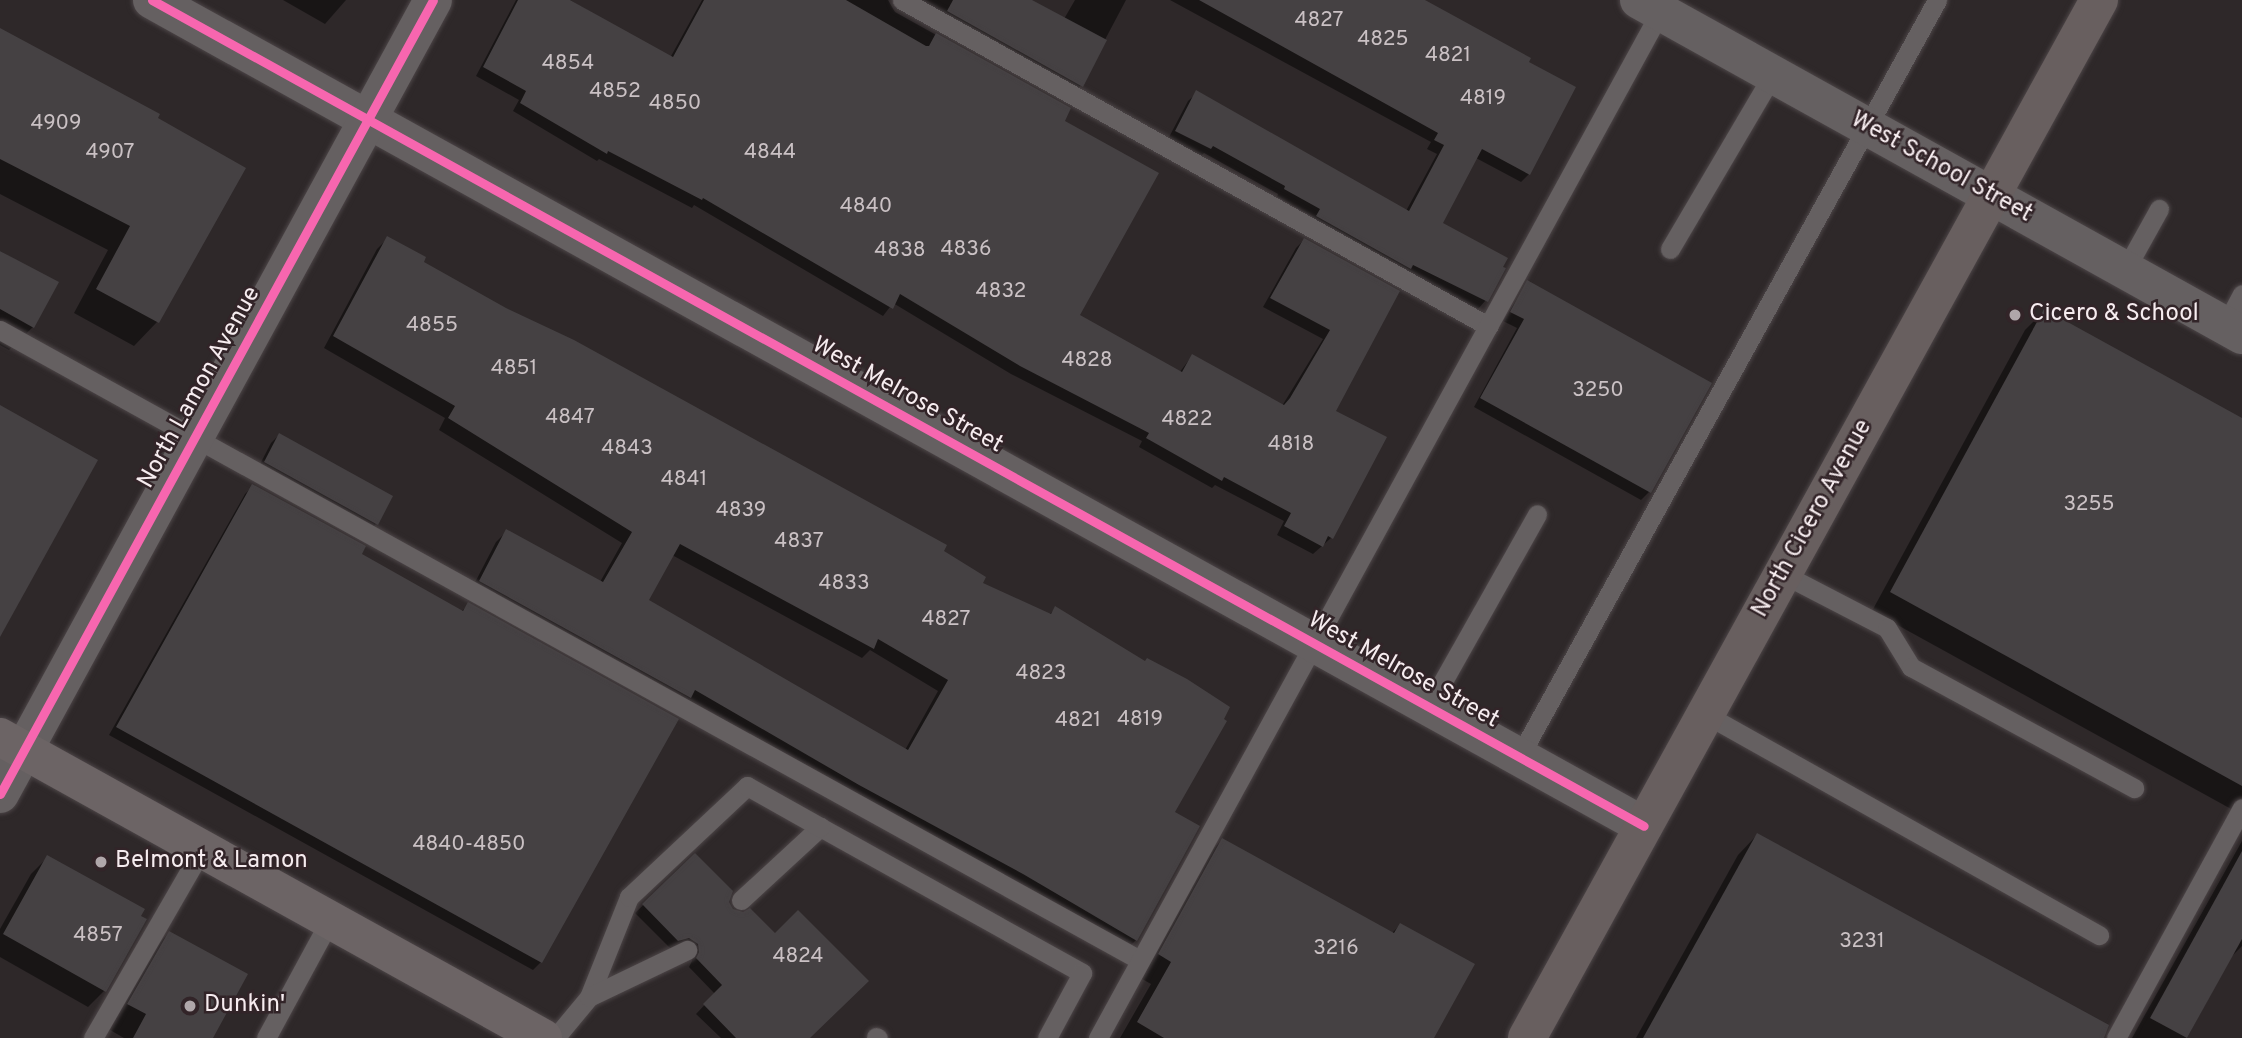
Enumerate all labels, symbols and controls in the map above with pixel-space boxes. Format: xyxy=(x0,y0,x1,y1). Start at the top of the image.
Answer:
house number: 4827 xyxy=(1294,8,1344,34)
house number: 4825 xyxy=(1357,27,1409,53)
house number: 4821 xyxy=(1425,43,1471,69)
house number: 4854 xyxy=(542,51,594,77)
house number: 4852 xyxy=(589,79,641,105)
house number: 4819 xyxy=(1460,86,1506,112)
house number: 4850 xyxy=(649,91,701,117)
street label: West School Street xyxy=(1845,106,2037,230)
house number: 4909 xyxy=(30,111,82,137)
house number: 4907 xyxy=(86,140,134,166)
house number: 4844 xyxy=(744,140,796,166)
house number: 4840 xyxy=(840,194,892,220)
house number: 4836 xyxy=(940,237,992,263)
house number: 4838 xyxy=(874,238,926,264)
house number: 4832 xyxy=(976,279,1026,305)
street label: North Lamon Avenue xyxy=(132,282,268,494)
place label: Cicero & School xyxy=(2029,301,2199,329)
marker: Cicero & School xyxy=(2007,307,2023,323)
house number: 4855 xyxy=(406,313,458,339)
street label: West Melrose Street xyxy=(806,331,1008,461)
house number: 4828 xyxy=(1061,348,1113,374)
house number: 4851 xyxy=(491,356,537,382)
house number: 3250 xyxy=(1572,378,1624,404)
house number: 4847 xyxy=(545,405,595,431)
house number: 4822 xyxy=(1161,407,1213,433)
street label: North Cicero Avenue xyxy=(1746,415,1880,623)
house number: 4818 xyxy=(1268,432,1314,458)
house number: 4843 xyxy=(601,436,653,462)
house number: 4841 xyxy=(661,467,707,493)
house number: 3255 xyxy=(2063,492,2115,518)
house number: 4839 xyxy=(716,498,766,524)
house number: 4837 xyxy=(774,529,824,555)
house number: 4833 xyxy=(818,571,870,597)
street label: West Melrose Street xyxy=(1302,606,1504,736)
house number: 4827 xyxy=(921,607,971,633)
house number: 4823 xyxy=(1016,661,1066,687)
house number: 4819 xyxy=(1117,707,1163,733)
house number: 4821 xyxy=(1055,708,1101,734)
house number: 4840-4850 xyxy=(412,832,526,858)
place label: Belmont & Lamon xyxy=(115,848,308,876)
marker: Belmont & Lamon xyxy=(93,854,109,870)
house number: 4857 xyxy=(73,923,123,949)
house number: 3231 xyxy=(1839,929,1885,955)
house number: 3216 xyxy=(1313,936,1359,962)
house number: 4824 xyxy=(772,944,824,970)
place label: Dunkin' xyxy=(204,992,285,1020)
marker: Dunkin' xyxy=(182,998,198,1014)

